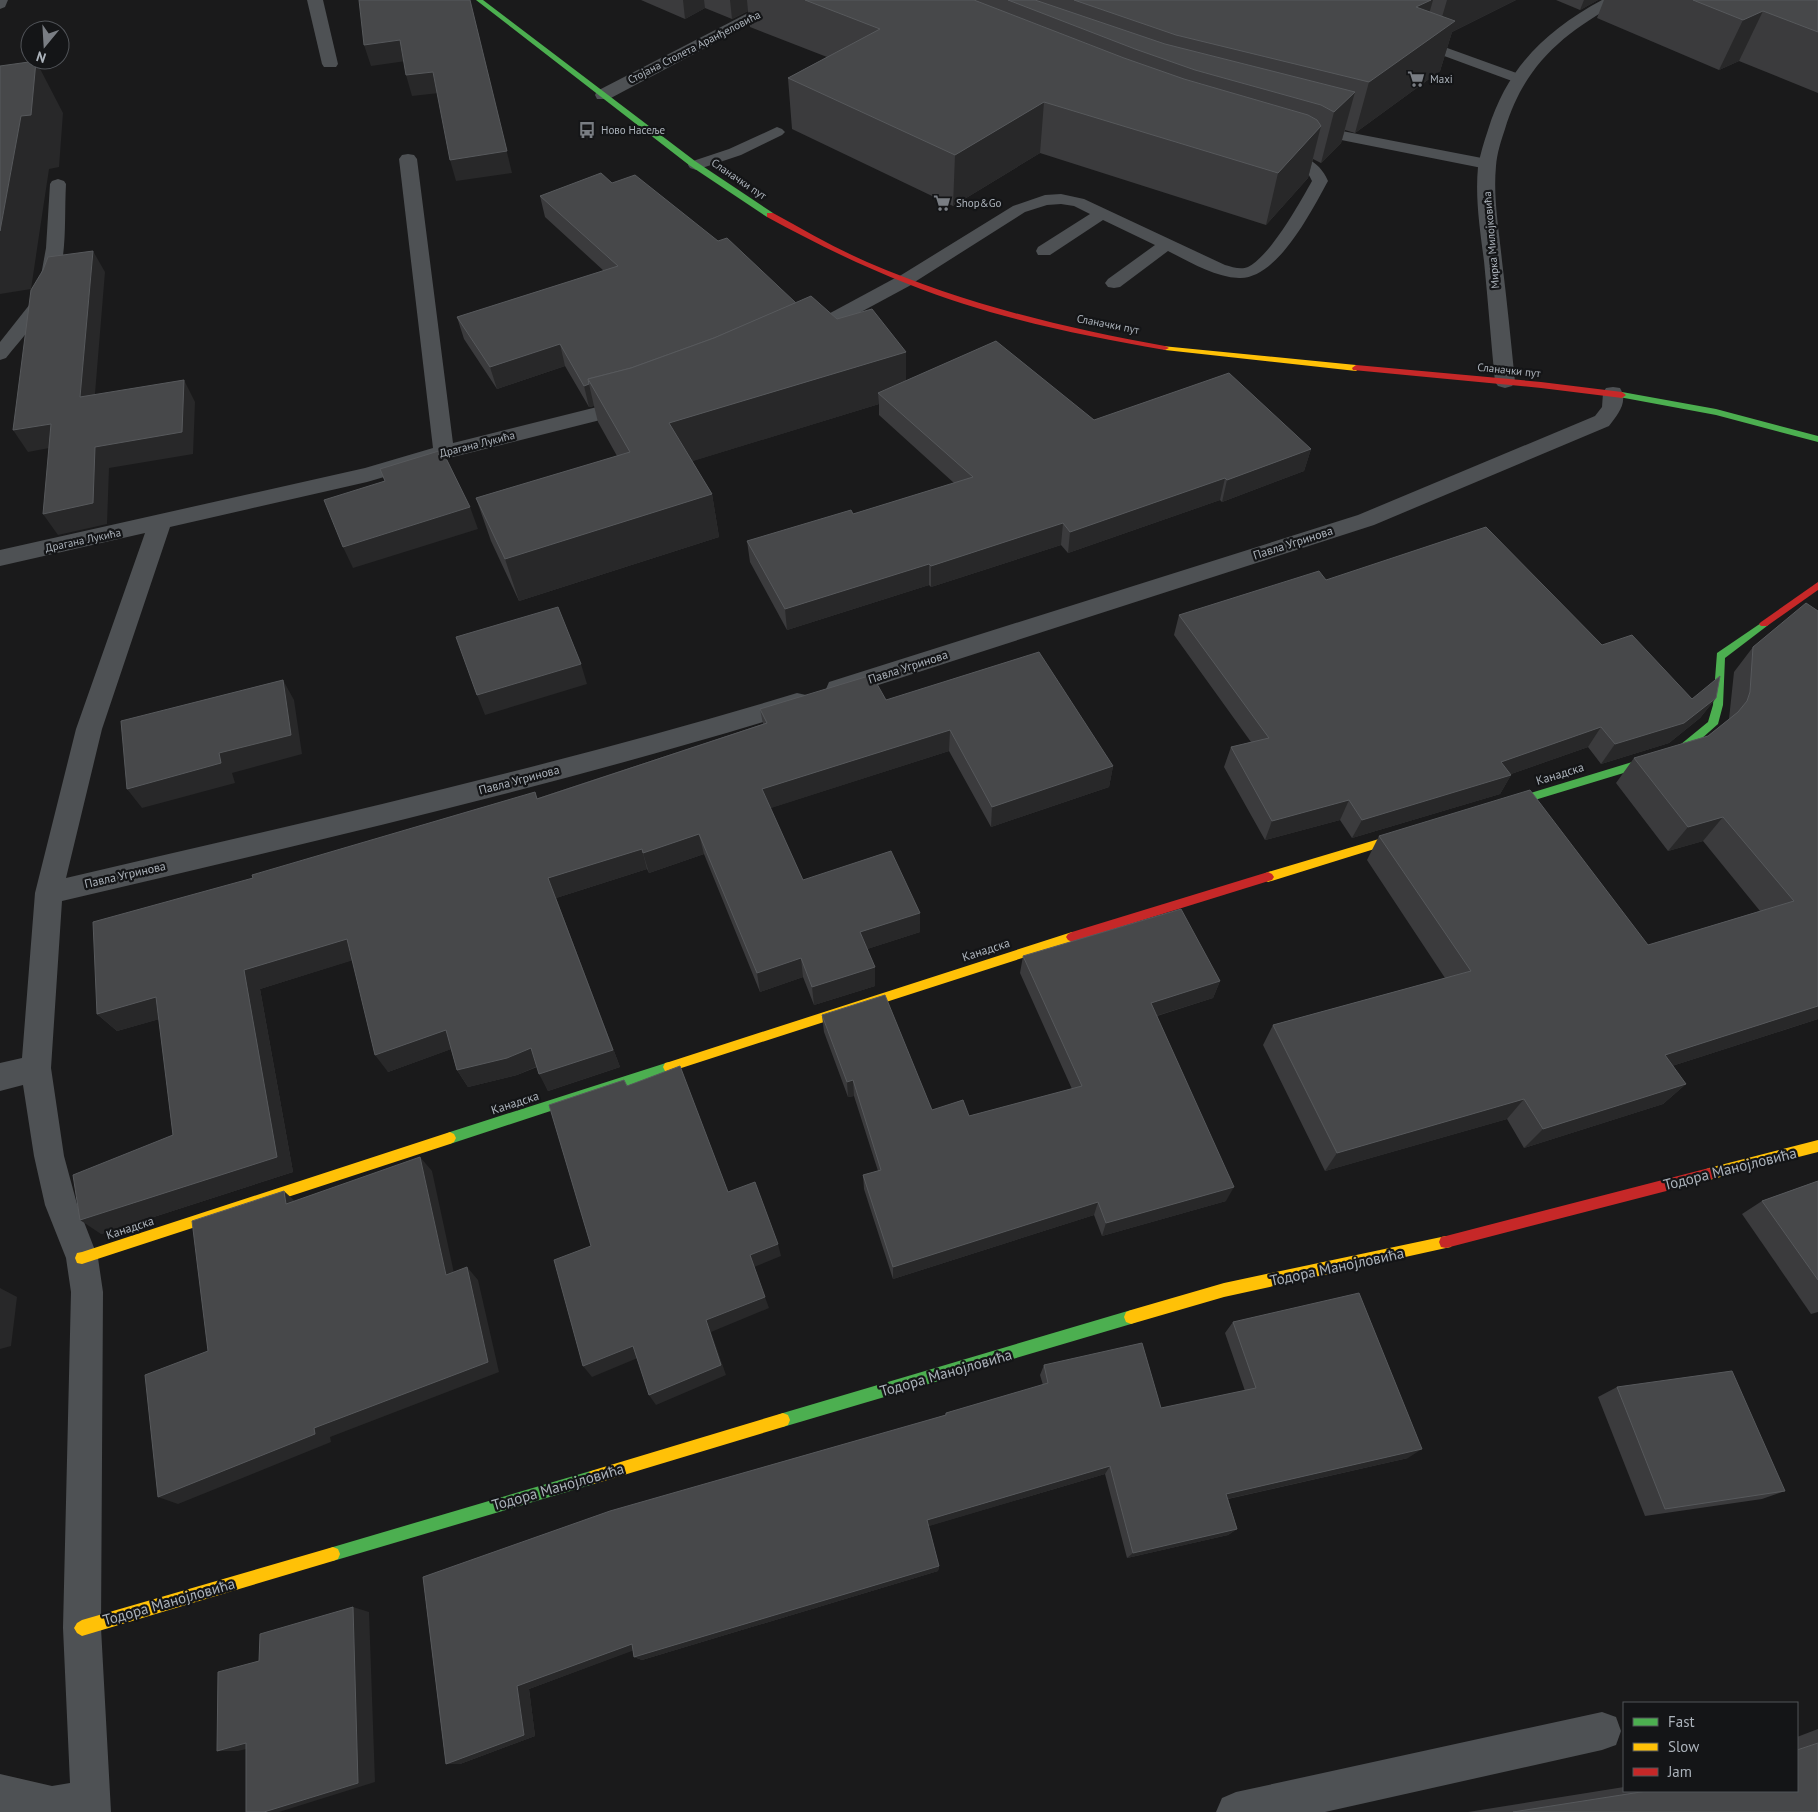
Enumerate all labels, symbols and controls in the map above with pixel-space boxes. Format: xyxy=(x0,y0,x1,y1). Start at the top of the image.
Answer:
street label: Стојана Столета Аранђеловића xyxy=(625,7,763,87)
north arrow xyxy=(20,20,70,70)
text: N xyxy=(34,47,48,67)
supermarket icon: Maxi xyxy=(1406,69,1426,89)
place label: Maxi xyxy=(1430,72,1453,86)
bus stop icon: Ново Насеље xyxy=(577,120,597,140)
place label: Ново Насеље xyxy=(601,123,665,137)
street label: Сланачки пут xyxy=(709,155,770,203)
street label: Мирка Милојковића xyxy=(1480,191,1502,289)
supermarket icon: Shop&Go xyxy=(932,193,952,213)
place label: Shop&Go xyxy=(956,196,1001,210)
street label: Сланачки пут xyxy=(1076,311,1141,337)
street label: Сланачки пут xyxy=(1477,360,1542,380)
street label: Драгана Лукића xyxy=(438,428,516,460)
street label: Павла Угринова xyxy=(1251,523,1335,562)
street label: Драгана Лукића xyxy=(44,525,122,555)
street label: Павла Угринова xyxy=(866,647,950,686)
street label: Канадска xyxy=(1534,759,1586,788)
street label: Павла Угринова xyxy=(477,762,561,798)
street label: Павла Угринова xyxy=(83,858,167,891)
street label: Канадска xyxy=(960,935,1012,964)
street label: Канадска xyxy=(489,1088,541,1117)
street label: Тодора Манојловића xyxy=(1661,1143,1798,1194)
street label: Канадска xyxy=(104,1213,156,1242)
street label: Тодора Манојловића xyxy=(1268,1243,1406,1290)
street label: Тодора Манојловића xyxy=(878,1345,1014,1400)
street label: Тодора Манојловића xyxy=(490,1459,626,1514)
street label: Тодора Манојловића xyxy=(101,1574,237,1629)
legend xyxy=(1623,1702,1798,1792)
text: Fast xyxy=(1668,1712,1695,1731)
text: Slow xyxy=(1668,1737,1699,1756)
text: Jam xyxy=(1667,1762,1692,1781)

